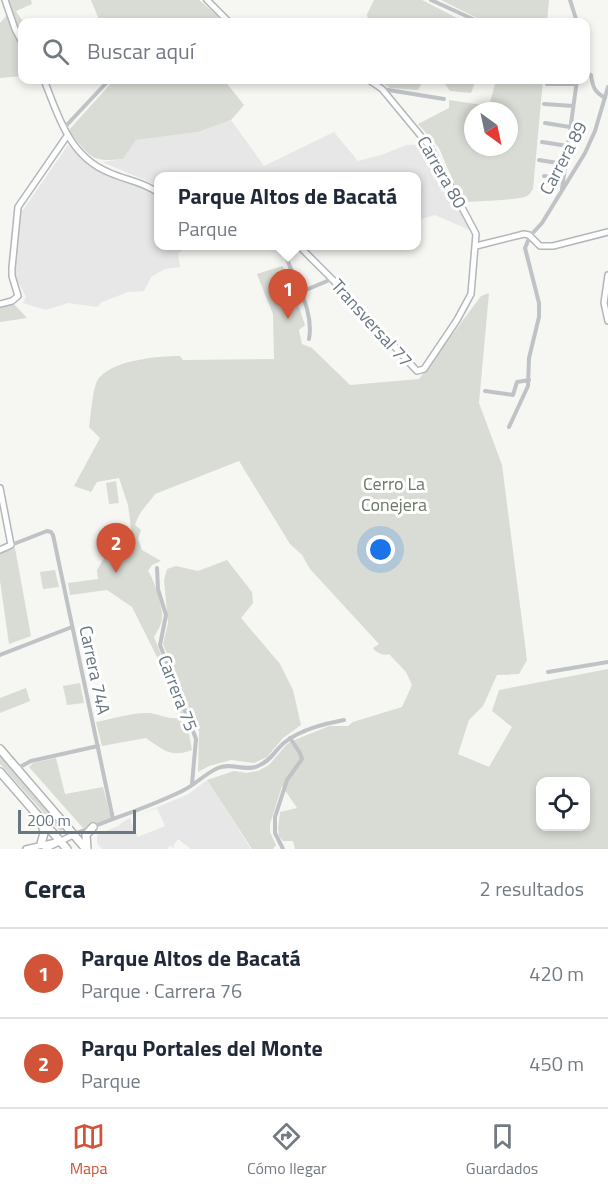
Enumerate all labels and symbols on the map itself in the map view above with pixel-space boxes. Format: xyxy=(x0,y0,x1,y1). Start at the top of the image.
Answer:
north arrow xyxy=(464,102,518,156)
street label: Carrera 89 xyxy=(532,117,594,199)
street label: Carrera 80 xyxy=(410,131,474,213)
pin: 1 xyxy=(268,270,308,319)
street label: Transversal 77 xyxy=(325,273,419,373)
park label: Cerro La Conejera xyxy=(361,470,427,518)
pin: 2 xyxy=(96,524,136,573)
your location xyxy=(366,535,395,564)
street label: Carrera 74A xyxy=(72,623,118,717)
street label: Carrera 75 xyxy=(151,651,205,735)
scale bar xyxy=(18,807,136,834)

